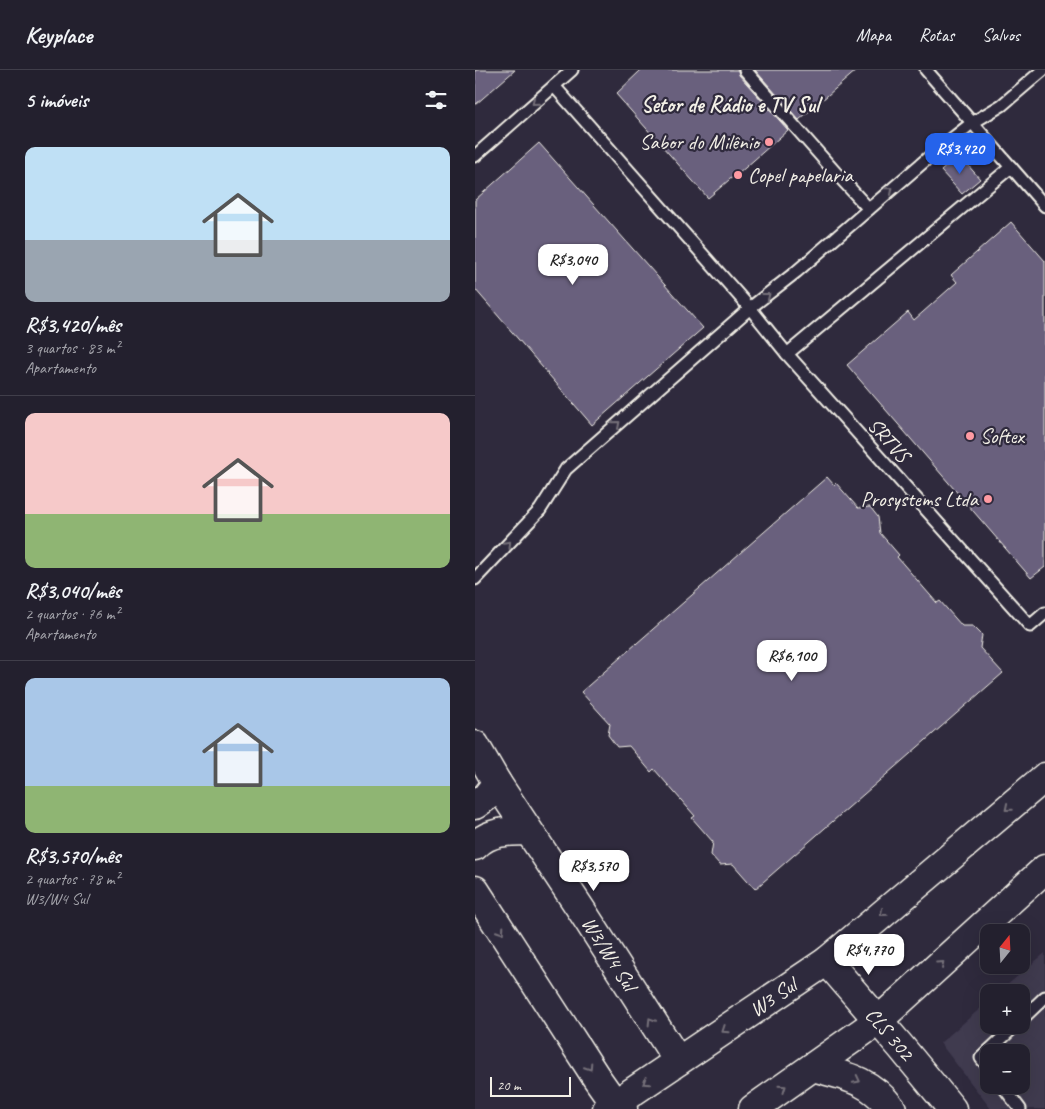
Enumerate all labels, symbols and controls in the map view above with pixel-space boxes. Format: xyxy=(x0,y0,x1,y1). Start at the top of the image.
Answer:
text: Keyplace xyxy=(25,20,92,50)
text: Mapa xyxy=(856,24,891,46)
text: Rotas xyxy=(919,24,954,46)
text: Salvos xyxy=(982,24,1020,46)
icon: filters xyxy=(422,86,450,114)
text: 5 imóveis xyxy=(25,87,88,113)
district label: Setor de Rádio e TV Sul xyxy=(641,91,823,119)
one-way arrow xyxy=(532,97,541,106)
place label: Sabor do Milênio xyxy=(639,129,762,155)
pin: R$3,420 xyxy=(914,132,1006,175)
marker: Sabor do Milênio xyxy=(763,136,775,148)
text: R$3,420 xyxy=(936,139,984,159)
place label: Copel papelaria xyxy=(748,162,854,188)
marker: Copel papelaria xyxy=(732,169,744,181)
icon: home xyxy=(193,180,283,270)
one-way arrow xyxy=(885,187,894,196)
pin: R$3,040 xyxy=(527,244,619,286)
text: R$3,040 xyxy=(549,250,597,270)
one-way arrow xyxy=(761,292,770,301)
text: R$3,420/mês xyxy=(25,312,121,338)
text: 3 quartos · 83 m² xyxy=(25,338,120,358)
text: Apartamento xyxy=(25,358,96,378)
street label: SRTVS xyxy=(862,412,918,470)
one-way arrow xyxy=(611,422,620,430)
place label: Softex xyxy=(980,423,1025,449)
marker: Softex xyxy=(964,430,976,442)
icon: home xyxy=(193,445,283,535)
place label: Prosystems Ltda xyxy=(861,486,980,512)
marker: Prosystems Ltda xyxy=(982,493,994,505)
one-way arrow xyxy=(502,540,511,549)
text: R$3,040/mês xyxy=(25,578,121,604)
text: 2 quartos · 76 m² xyxy=(25,604,120,624)
text: Apartamento xyxy=(25,624,96,644)
pin: R$6,100 xyxy=(746,640,838,682)
text: R$6,100 xyxy=(768,646,816,666)
icon: home xyxy=(193,710,283,800)
one-way arrow xyxy=(1004,802,1013,811)
text: R$3,570/mês xyxy=(25,843,120,869)
pin: R$3,570 xyxy=(548,850,640,892)
text: R$3,570 xyxy=(570,856,618,876)
text: 2 quartos · 78 m² xyxy=(25,869,120,889)
text: W3/W4 Sul xyxy=(25,889,88,909)
one-way arrow xyxy=(880,907,889,916)
street label: W3/W4 Sul xyxy=(576,912,644,998)
north arrow xyxy=(980,924,1030,974)
map controls xyxy=(980,924,1030,1094)
one-way arrow xyxy=(495,926,505,935)
pin: R$4,770 xyxy=(823,934,915,976)
text: R$4,770 xyxy=(845,940,893,960)
one-way arrow xyxy=(935,961,944,970)
street label: W3 Sul xyxy=(745,970,804,1022)
button: + xyxy=(980,984,1030,1034)
street label: CLS 302 xyxy=(860,1002,920,1067)
one-way arrow xyxy=(648,1017,657,1026)
one-way arrow xyxy=(721,1024,730,1033)
button: − xyxy=(980,1044,1030,1094)
one-way arrow xyxy=(583,1062,593,1071)
scale bar xyxy=(490,1074,571,1097)
one-way arrow xyxy=(852,1074,861,1084)
one-way arrow xyxy=(642,1076,651,1086)
text: 20 m xyxy=(497,1077,521,1094)
one-way arrow xyxy=(777,1085,787,1094)

